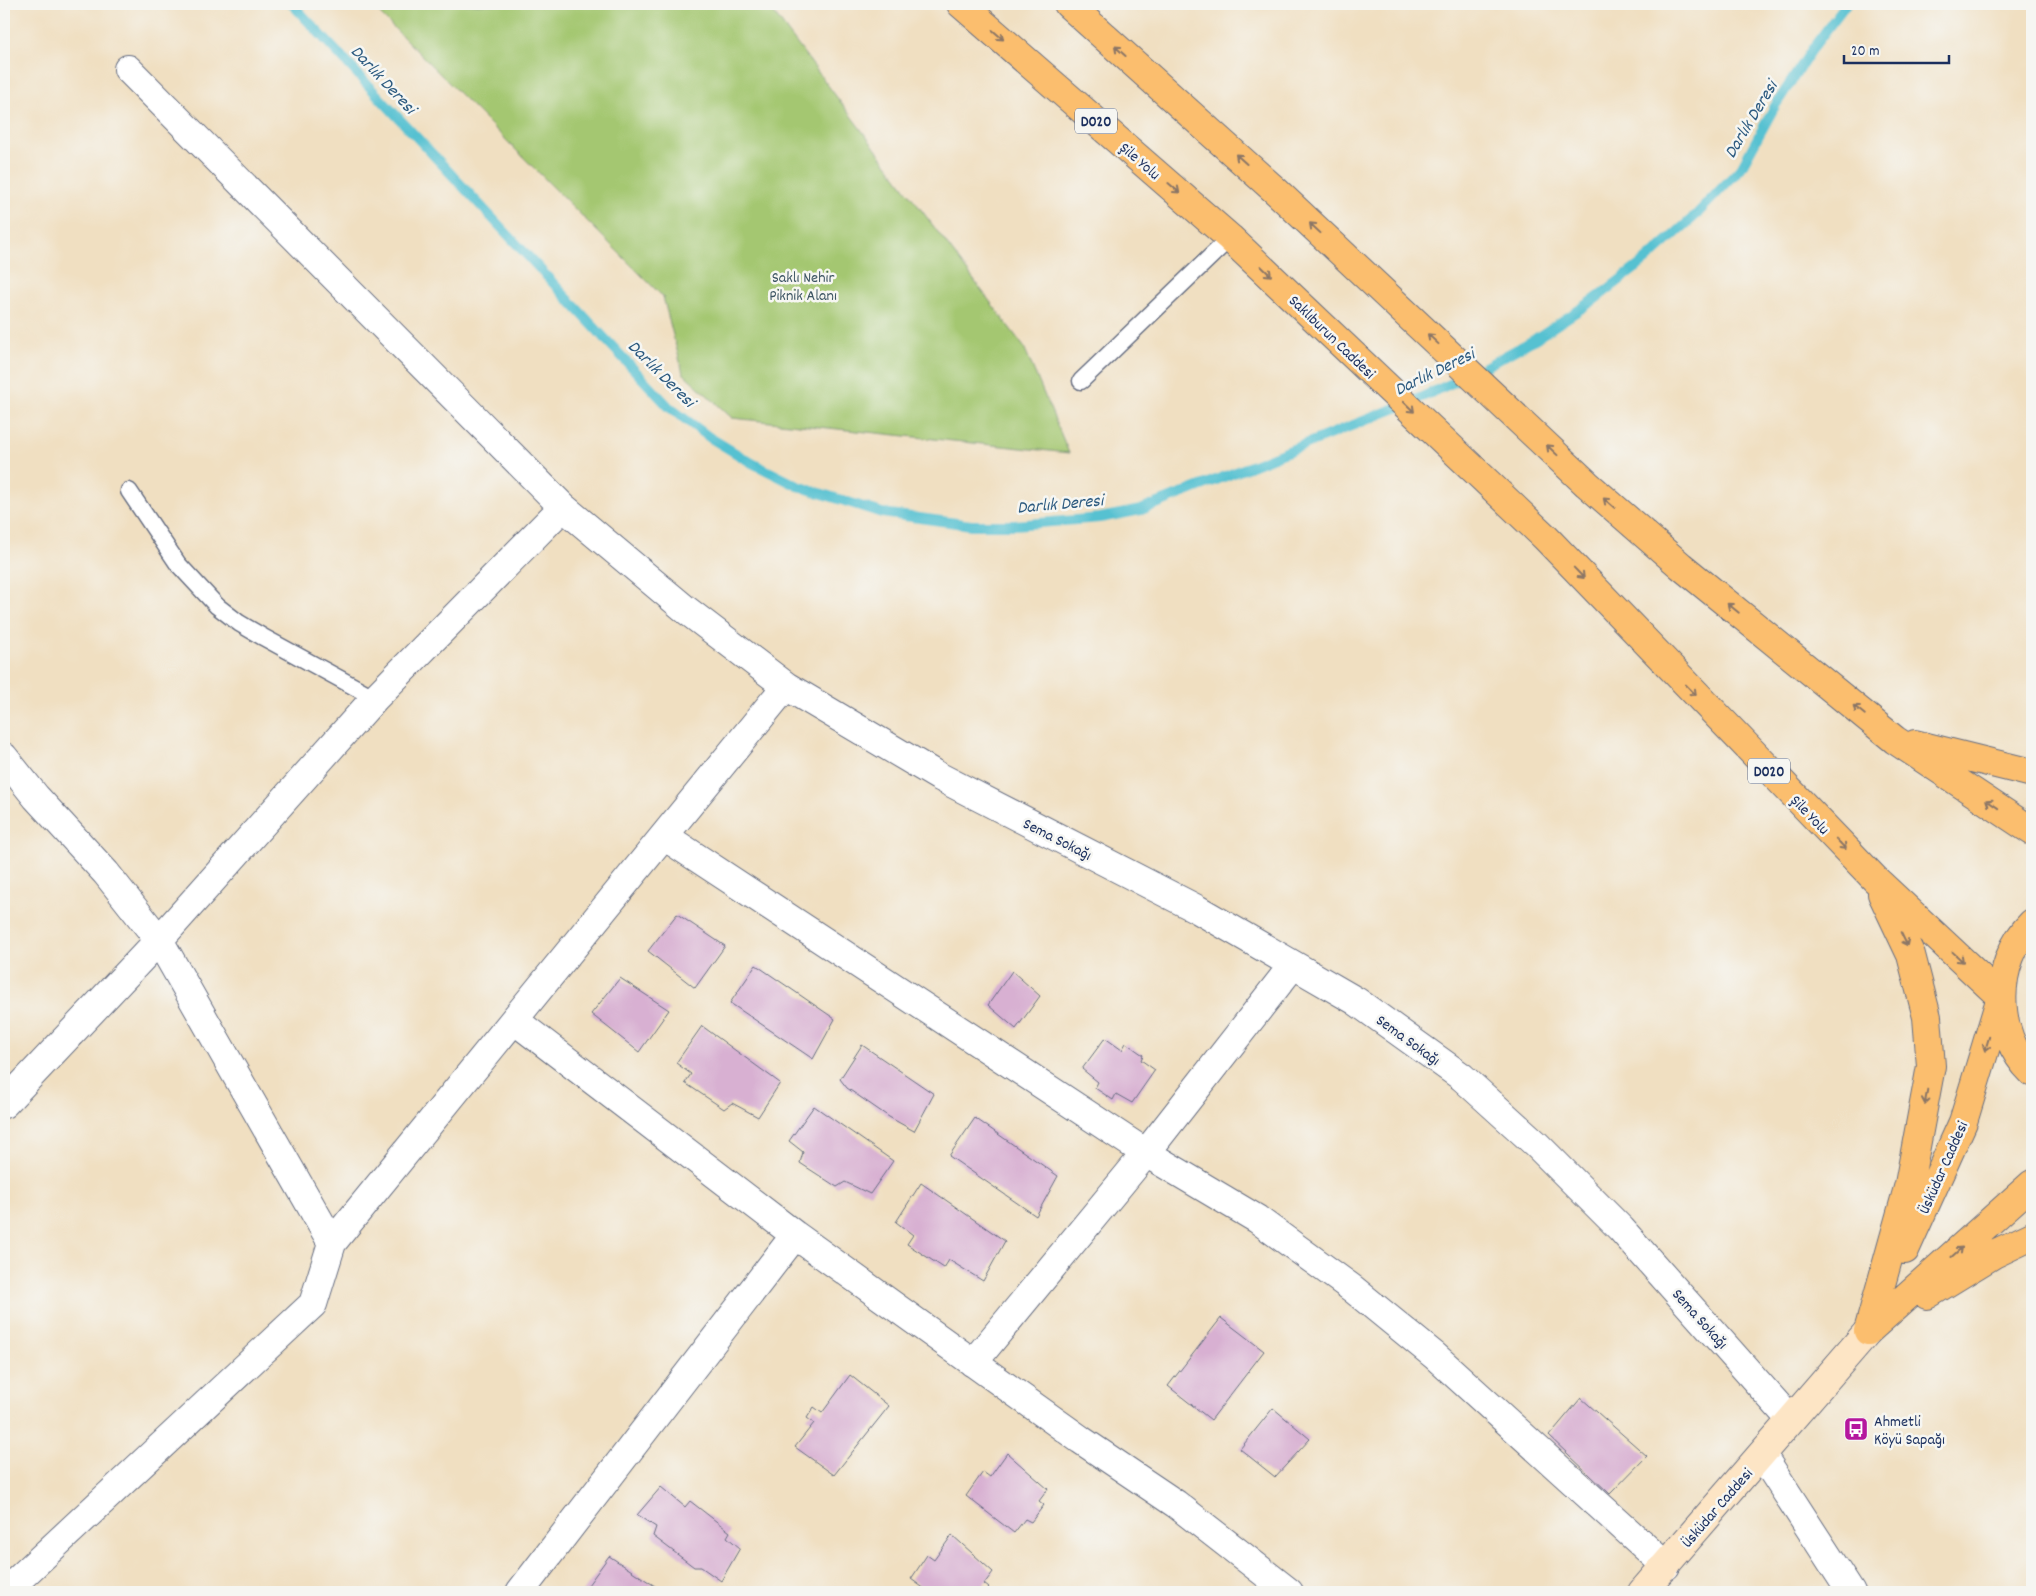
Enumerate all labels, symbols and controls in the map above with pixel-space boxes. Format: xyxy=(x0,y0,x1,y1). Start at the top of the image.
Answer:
one-way arrow xyxy=(992,30,1005,41)
scale bar xyxy=(1844,32,1948,64)
water label: Darlık Deresi xyxy=(344,41,423,123)
text: 20 m xyxy=(1851,41,1879,63)
one-way arrow xyxy=(1114,45,1127,57)
water label: Darlık Deresi xyxy=(1719,75,1786,164)
road number: D020 xyxy=(1075,108,1117,134)
street label: Şile Yolu xyxy=(1114,138,1165,186)
one-way arrow xyxy=(1234,154,1247,165)
one-way arrow xyxy=(1167,183,1180,194)
one-way arrow xyxy=(1309,222,1321,234)
one-way arrow xyxy=(1259,265,1272,277)
park label: Saklı Nehir Piknik Alanı xyxy=(769,267,837,308)
street label: Saklıburun Caddesi xyxy=(1283,290,1380,385)
one-way arrow xyxy=(1427,333,1440,345)
water label: Darlık Deresi xyxy=(621,335,701,416)
water label: Darlık Deresi xyxy=(1391,342,1482,403)
one-way arrow xyxy=(1402,401,1415,413)
one-way arrow xyxy=(1545,444,1558,456)
water label: Darlık Deresi xyxy=(1016,489,1107,522)
one-way arrow xyxy=(1602,497,1615,508)
one-way arrow xyxy=(1573,566,1585,579)
one-way arrow xyxy=(1726,602,1739,613)
one-way arrow xyxy=(1685,684,1697,696)
one-way arrow xyxy=(1853,705,1866,716)
road number: D020 xyxy=(1748,758,1790,784)
street label: Şile Yolu xyxy=(1784,791,1834,841)
one-way arrow xyxy=(1985,798,1999,808)
street label: Sema Sokağı xyxy=(1018,813,1095,867)
one-way arrow xyxy=(1835,838,1847,850)
one-way arrow xyxy=(1899,931,1909,946)
one-way arrow xyxy=(1952,951,1964,963)
street label: Sema Sokağı xyxy=(1371,1010,1444,1072)
one-way arrow xyxy=(1982,1036,1991,1051)
one-way arrow xyxy=(1920,1089,1930,1105)
street label: Üsküdar Caddesi xyxy=(1914,1118,1975,1218)
one-way arrow xyxy=(1950,1246,1963,1258)
street label: Sema Sokağı xyxy=(1666,1284,1733,1355)
place label: Ahmetli Köyü Sapağı xyxy=(1874,1411,1945,1452)
bus stop icon: Ahmetli Köyü Sapağı xyxy=(1843,1416,1869,1442)
street label: Üsküdar Caddesi xyxy=(1677,1464,1759,1554)

